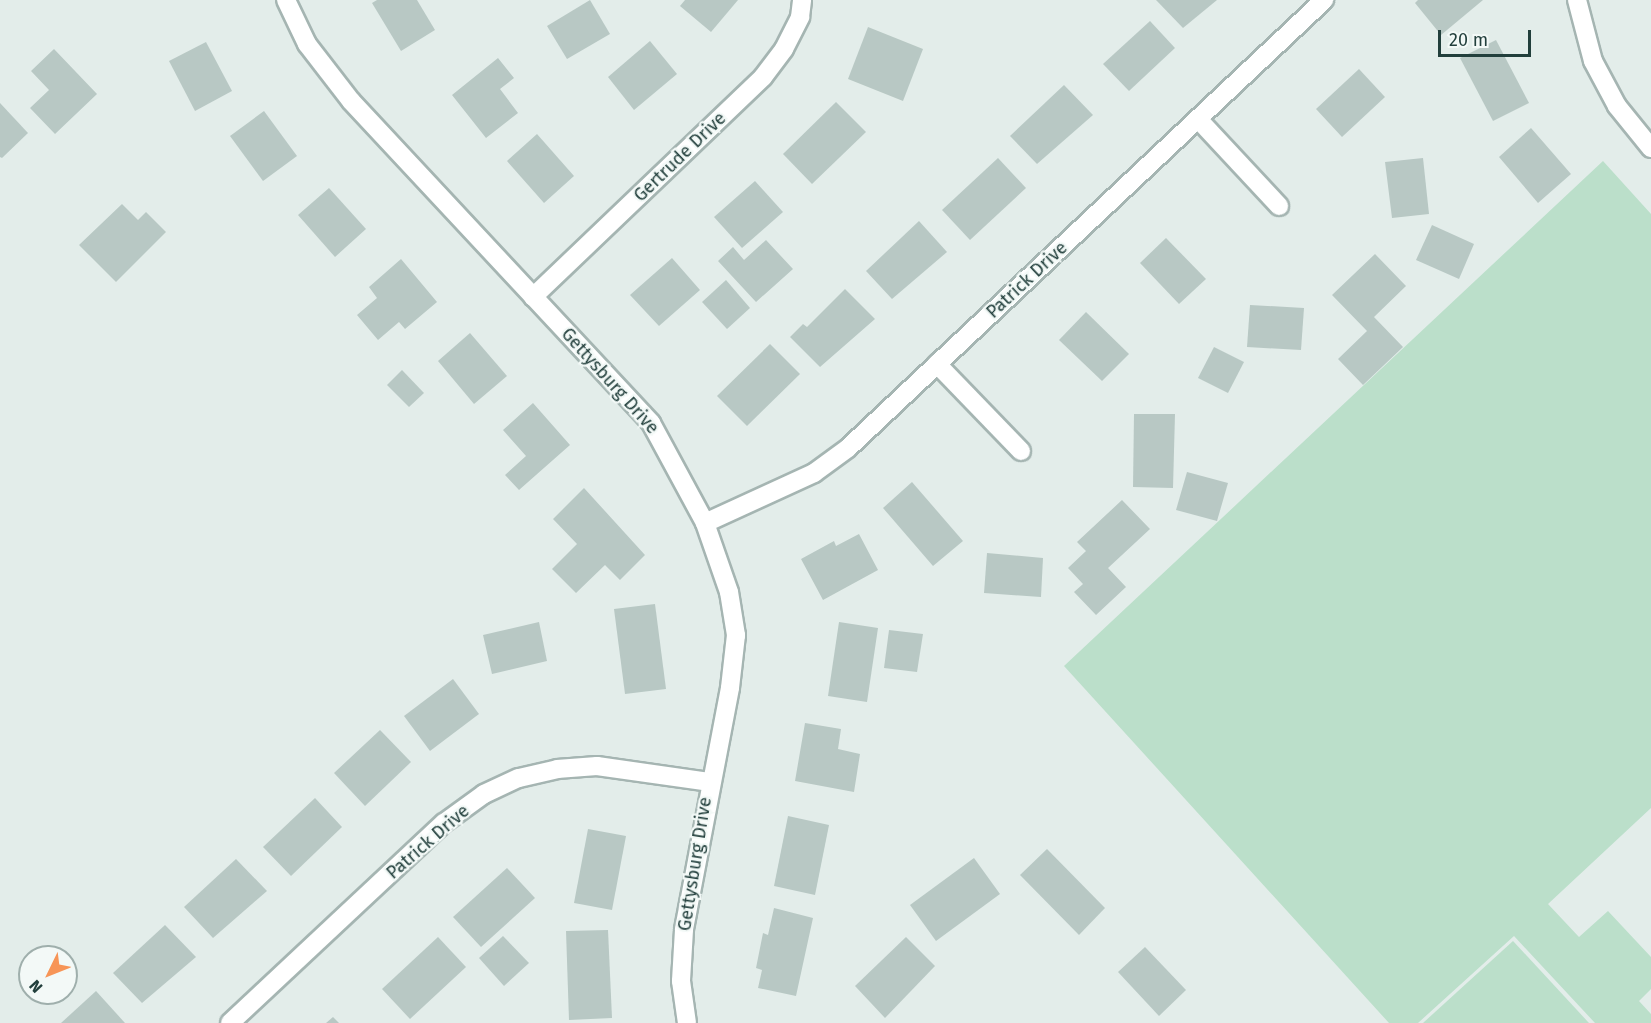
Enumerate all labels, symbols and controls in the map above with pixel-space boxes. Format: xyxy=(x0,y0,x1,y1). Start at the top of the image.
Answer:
scale bar xyxy=(1441,18,1534,56)
text: 20 m xyxy=(1449,29,1488,51)
street label: Gertrude Drive xyxy=(629,108,731,206)
street label: Patrick Drive xyxy=(982,237,1072,323)
street label: Gettysburg Drive xyxy=(557,323,663,439)
street label: Gettysburg Drive xyxy=(674,795,716,933)
street label: Patrick Drive xyxy=(382,800,474,884)
north arrow xyxy=(18,945,78,1005)
text: N xyxy=(25,976,47,997)

